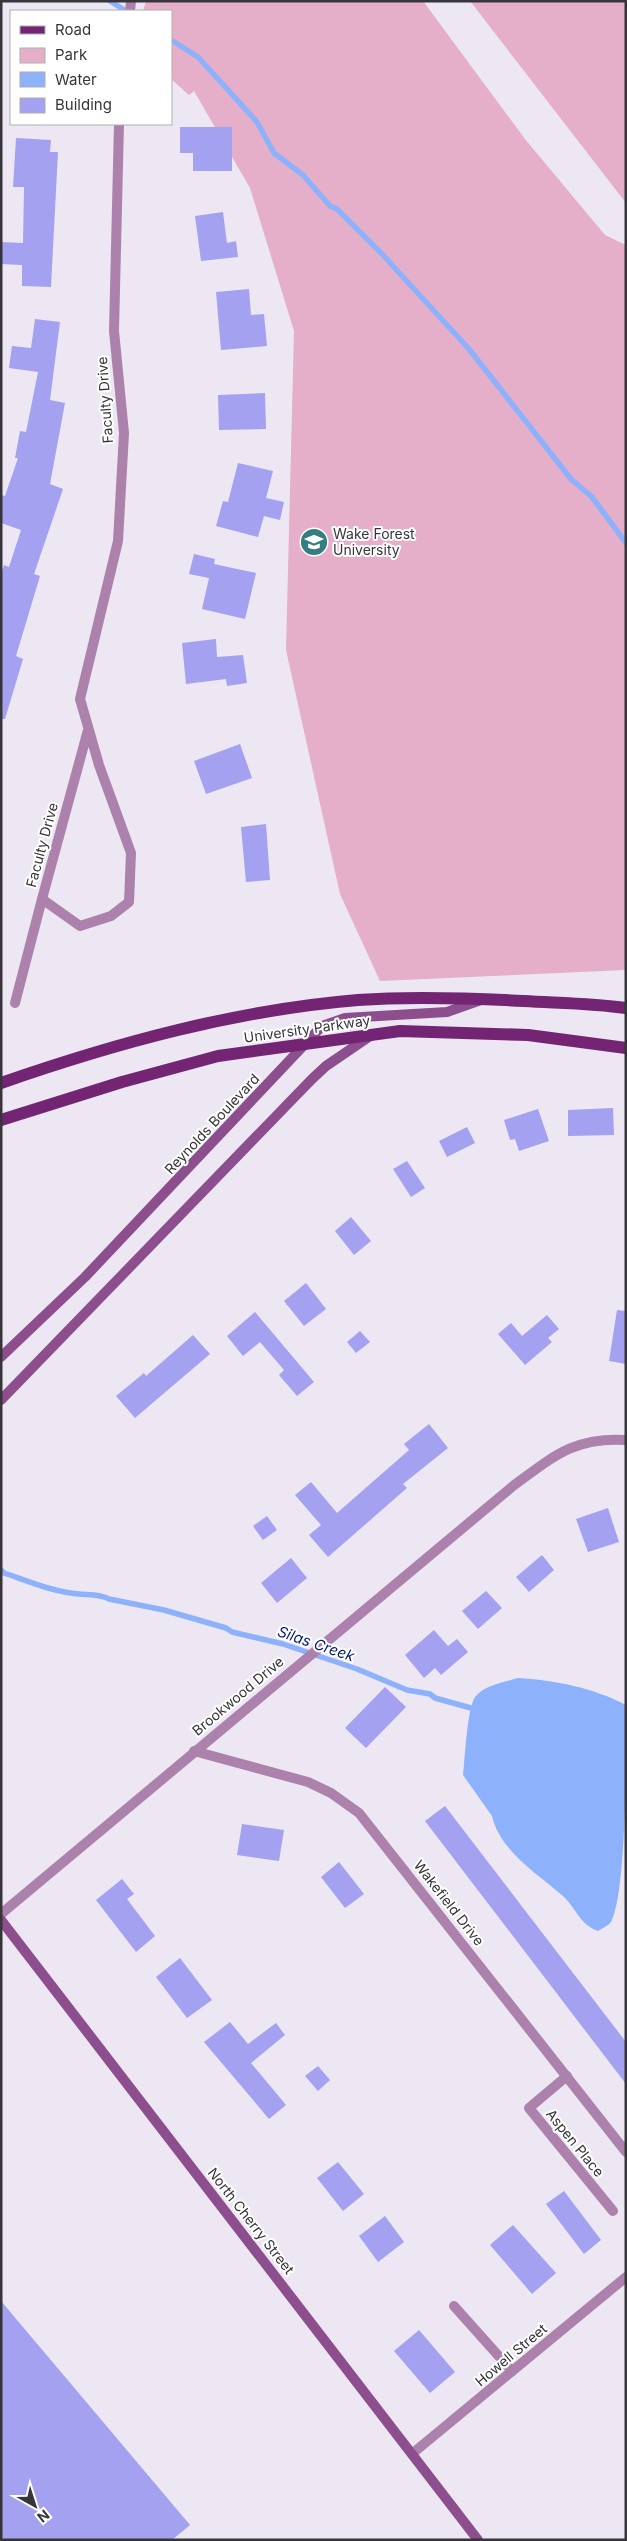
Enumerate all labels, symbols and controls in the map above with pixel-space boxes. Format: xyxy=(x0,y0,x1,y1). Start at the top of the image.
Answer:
legend xyxy=(10,10,172,125)
text: Road xyxy=(55,20,91,39)
text: Park xyxy=(55,45,88,64)
text: Water xyxy=(55,70,97,89)
text: Building xyxy=(55,95,112,114)
street label: Faculty Drive xyxy=(93,356,116,444)
place label: Wake Forest University xyxy=(333,525,415,558)
school or university icon: Wake Forest University xyxy=(299,527,329,557)
street label: Faculty Drive xyxy=(22,801,61,889)
street label: University Parkway xyxy=(243,1011,371,1046)
street label: Reynolds Boulevard xyxy=(161,1070,262,1177)
water label: Silas Creek xyxy=(275,1622,358,1666)
street label: Brookwood Drive xyxy=(189,1652,287,1739)
street label: Wakefield Drive xyxy=(411,1857,488,1949)
street label: Aspen Place xyxy=(543,2105,608,2180)
street label: North Cherry Street xyxy=(205,2164,298,2278)
street label: Howell Street xyxy=(471,2320,550,2389)
north arrow xyxy=(10,2481,60,2531)
text: N xyxy=(34,2507,53,2526)

